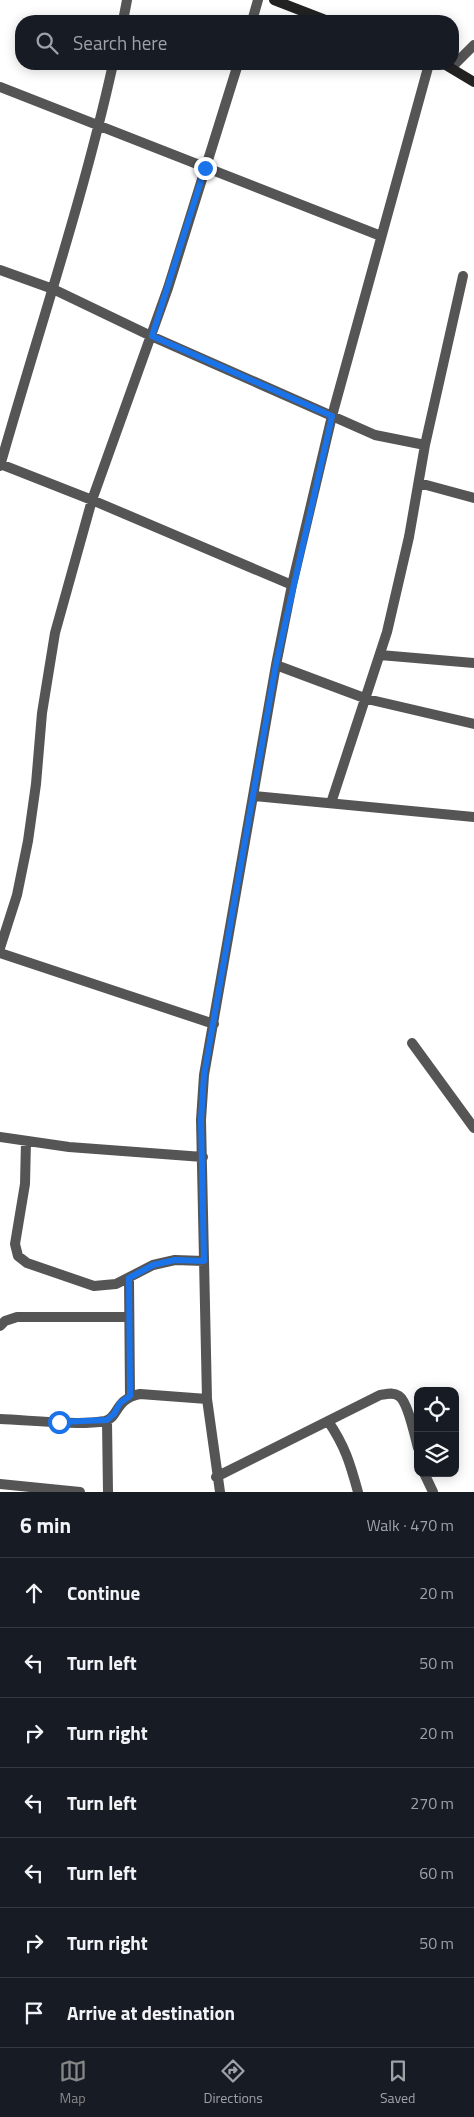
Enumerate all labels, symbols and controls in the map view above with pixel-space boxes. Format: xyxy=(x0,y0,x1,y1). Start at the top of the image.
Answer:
search box xyxy=(15,15,459,70)
text: Search here xyxy=(73,28,167,57)
icon: search xyxy=(33,29,61,57)
route end xyxy=(194,157,217,180)
map controls xyxy=(414,1387,459,1477)
button: locate xyxy=(414,1387,459,1432)
route start xyxy=(48,1411,71,1434)
button: layers xyxy=(414,1432,459,1477)
text: 6 min xyxy=(20,1509,71,1541)
text: Walk · 470 m xyxy=(366,1513,454,1537)
text: Continue xyxy=(67,1578,140,1607)
icon: ahead xyxy=(20,1579,48,1607)
text: 20 m xyxy=(419,1581,454,1605)
text: Turn left xyxy=(67,1648,137,1677)
icon: left xyxy=(20,1649,48,1677)
text: 50 m xyxy=(419,1651,454,1675)
text: Turn right xyxy=(67,1718,148,1747)
icon: right xyxy=(20,1719,48,1747)
text: 20 m xyxy=(419,1721,454,1745)
text: Turn left xyxy=(67,1788,137,1817)
icon: left xyxy=(20,1789,48,1817)
text: 270 m xyxy=(410,1791,454,1815)
text: Turn left xyxy=(67,1858,137,1887)
icon: left xyxy=(20,1859,48,1887)
text: 60 m xyxy=(419,1861,454,1885)
text: Turn right xyxy=(67,1928,148,1957)
icon: right xyxy=(20,1929,48,1957)
text: 50 m xyxy=(419,1931,454,1955)
text: Arrive at destination xyxy=(67,1998,235,2027)
icon: arrive xyxy=(20,1999,48,2027)
tab: Map xyxy=(59,2057,87,2108)
tab: Directions xyxy=(204,2057,263,2108)
tab: Saved xyxy=(380,2057,416,2108)

